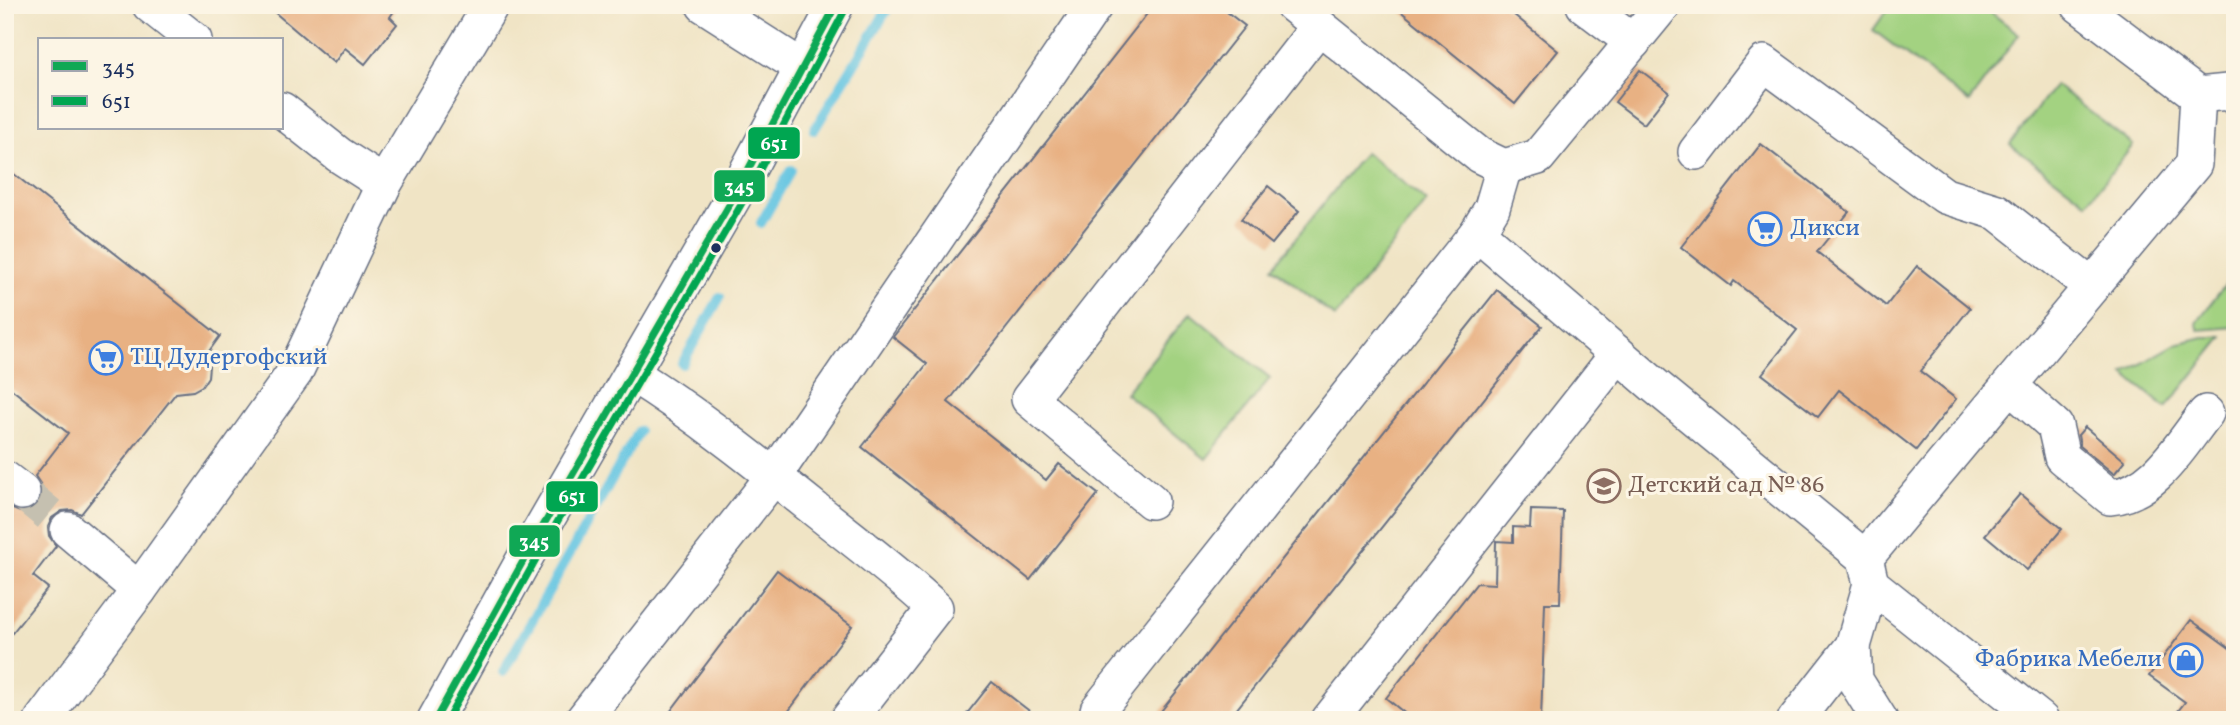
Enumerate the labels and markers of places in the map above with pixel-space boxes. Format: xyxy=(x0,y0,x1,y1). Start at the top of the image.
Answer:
supermarket icon: Дикси xyxy=(1746,210,1784,248)
place label: Дикси xyxy=(1790,212,1860,246)
unlabelled marker xyxy=(709,241,723,255)
supermarket icon: ТЦ Дудергофский xyxy=(87,339,125,377)
place label: ТЦ Дудергофский xyxy=(130,341,327,375)
school or university icon: Детский сад № 86 xyxy=(1585,467,1623,505)
place label: Детский сад № 86 xyxy=(1628,469,1824,503)
shop icon: Фабрика Мебели xyxy=(2167,641,2205,679)
place label: Фабрика Мебели xyxy=(1975,643,2162,677)

